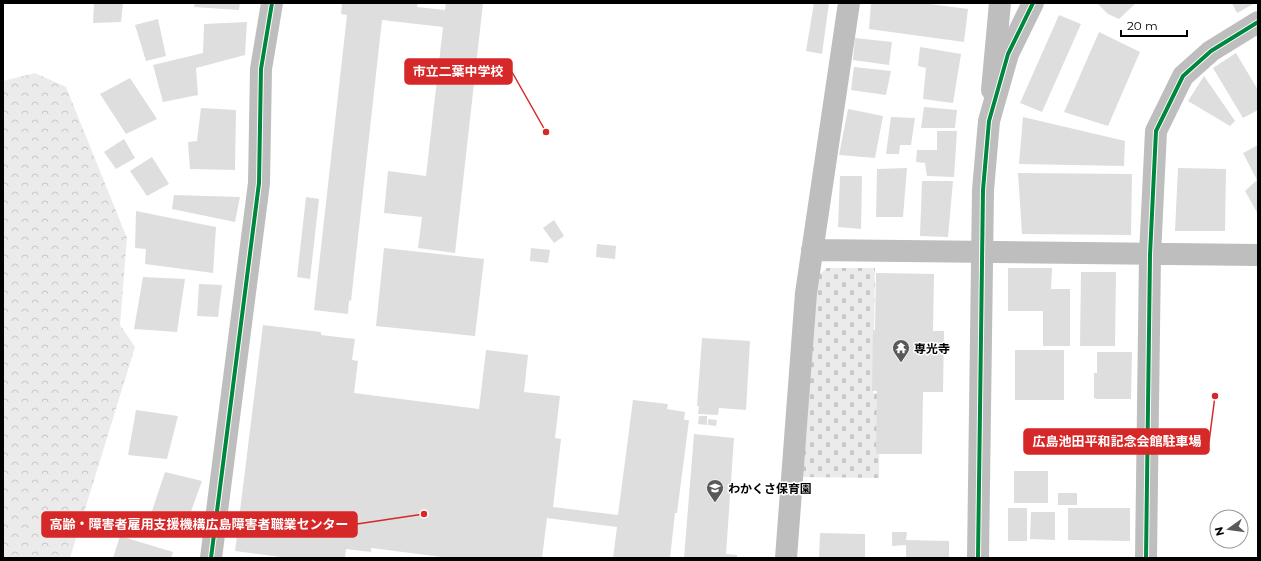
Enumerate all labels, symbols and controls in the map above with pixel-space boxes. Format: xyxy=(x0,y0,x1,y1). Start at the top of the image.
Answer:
scale bar xyxy=(1121,12,1187,38)
text: 20 m xyxy=(1127,18,1158,33)
callout: 市立二葉中学校 xyxy=(405,59,512,84)
text: 市立二葉中学校 xyxy=(412,63,504,79)
temple icon: 専光寺 xyxy=(891,338,911,363)
place label: 専光寺 xyxy=(914,341,950,356)
callout: 広島池田平和記念会館駐車場 xyxy=(1024,429,1209,454)
text: 広島池田平和記念会館駐車場 xyxy=(1032,433,1202,449)
school or university icon: わかくさ保育園 xyxy=(705,478,725,503)
place label: わかくさ保育園 xyxy=(728,481,812,496)
north arrow xyxy=(1209,509,1249,549)
callout: 高齢・障害者雇用支援機構広島障害者職業センター xyxy=(42,512,357,537)
text: 高齢・障害者雇用支援機構広島障害者職業センター xyxy=(49,516,349,532)
text: N xyxy=(1211,525,1227,537)

